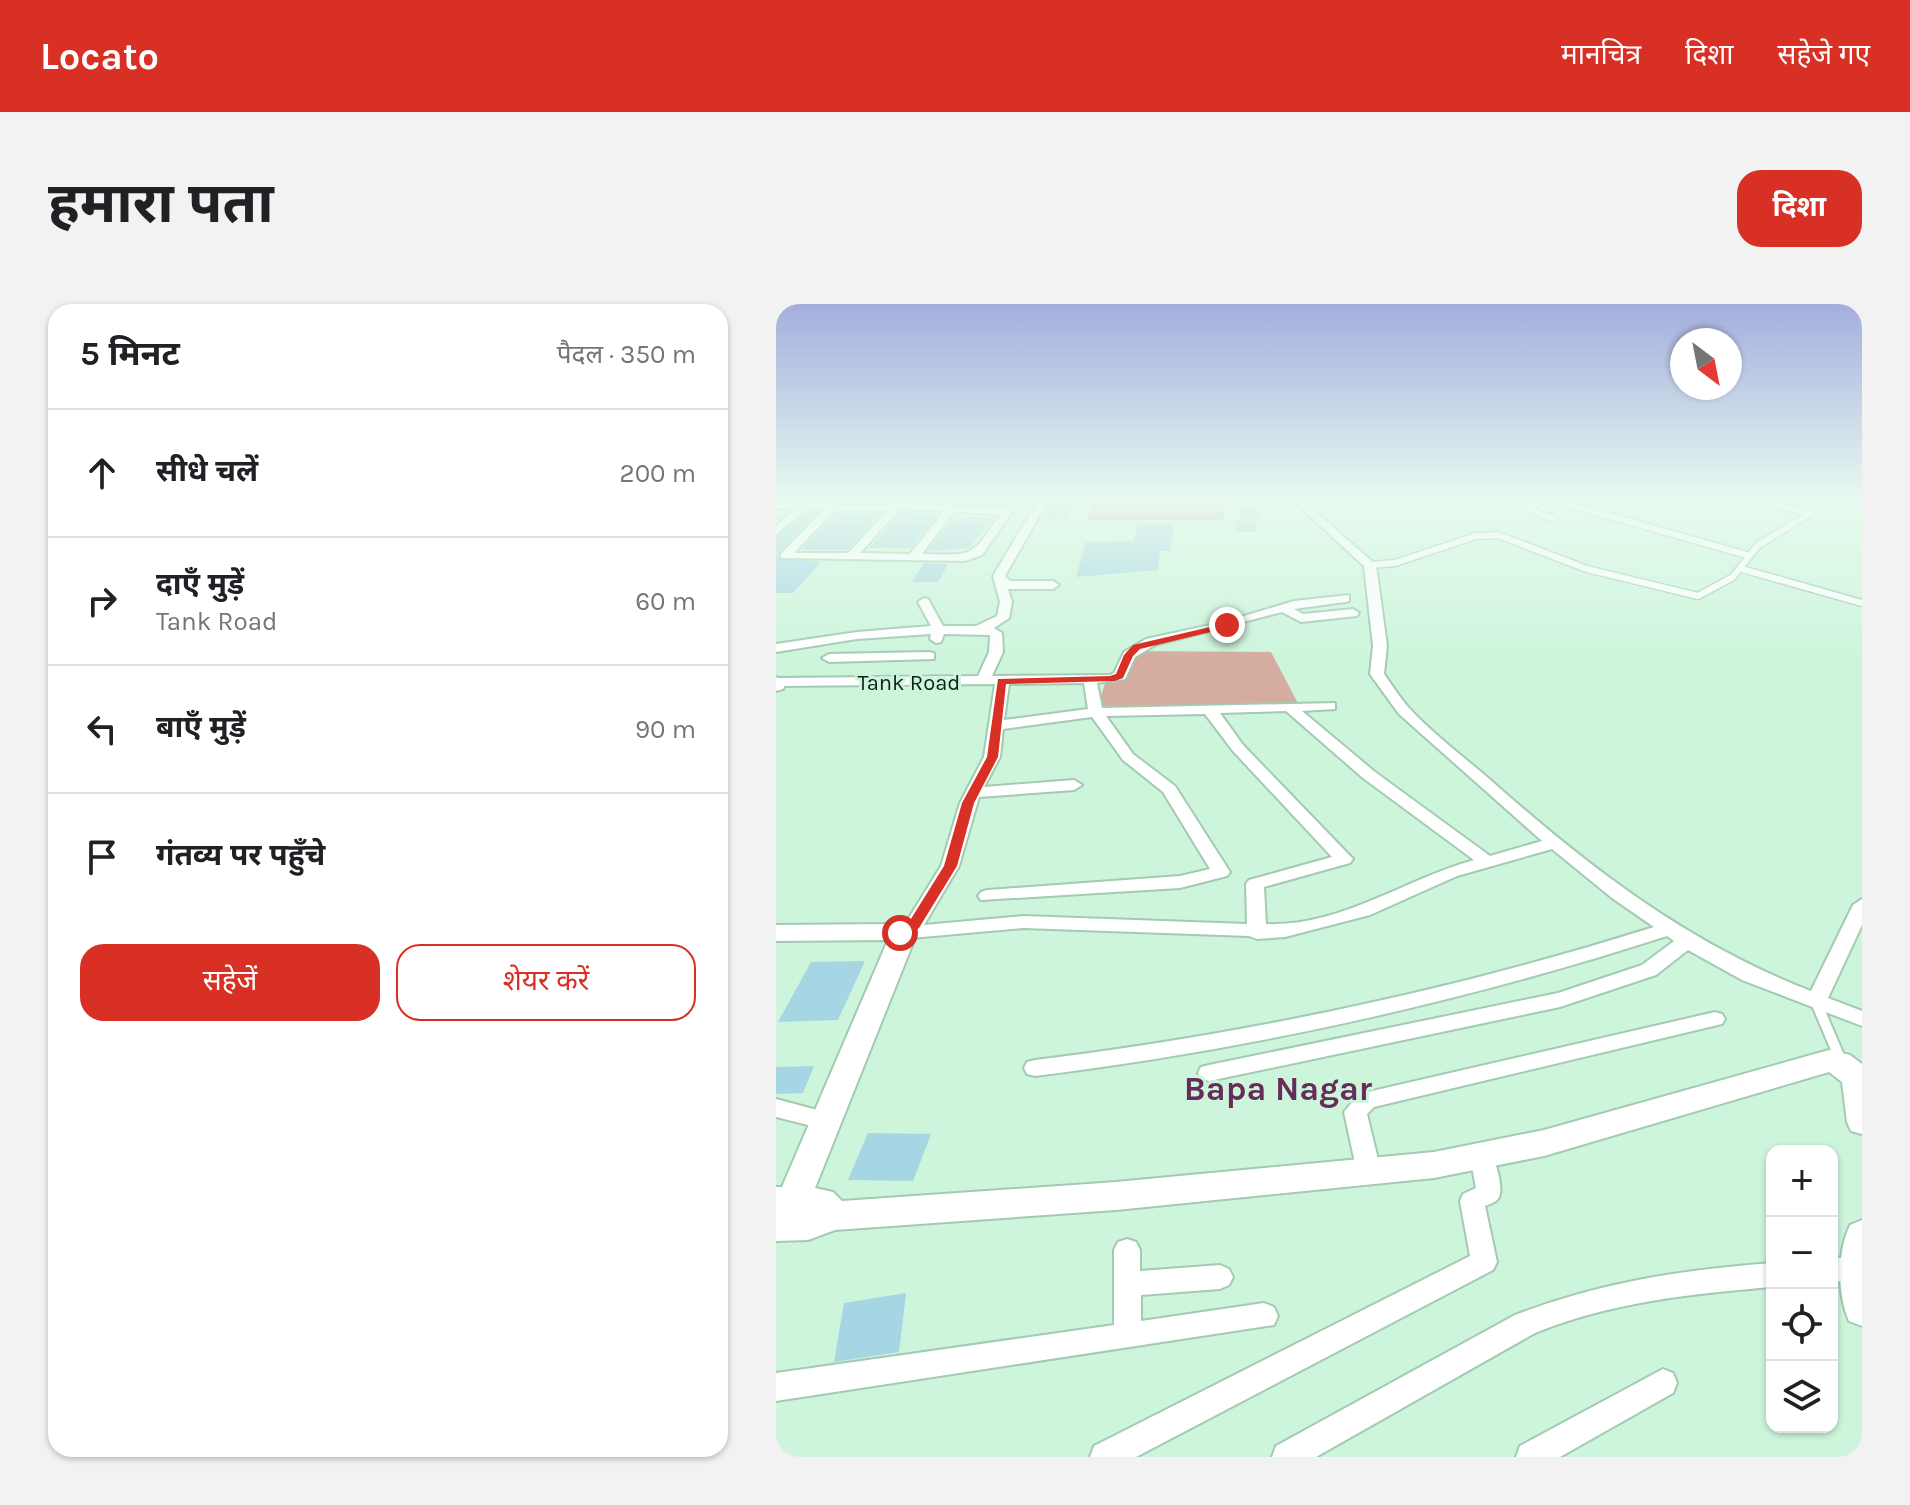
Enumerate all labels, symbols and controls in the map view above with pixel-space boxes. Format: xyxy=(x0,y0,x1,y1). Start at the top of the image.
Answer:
text: Locato xyxy=(40,34,159,79)
text: मानचित्र xyxy=(1561,38,1641,71)
text: दिशा xyxy=(1685,38,1734,71)
text: सहेजे गए xyxy=(1778,38,1870,71)
button: दिशा xyxy=(1737,170,1862,247)
text: हमारा पता xyxy=(48,171,274,236)
north arrow xyxy=(1670,328,1742,400)
text: 5 मिनट xyxy=(80,334,180,374)
text: पैदल · 350 m xyxy=(557,339,696,370)
icon: ahead xyxy=(80,451,124,495)
text: सीधे चलें xyxy=(156,453,258,489)
text: 200 m xyxy=(620,458,696,489)
text: दाएँ मुड़ें xyxy=(156,566,244,602)
icon: right xyxy=(80,579,124,623)
text: 60 m xyxy=(635,586,696,617)
text: Tank Road xyxy=(156,606,277,637)
route end xyxy=(1209,607,1245,643)
street label: Tank Road xyxy=(858,670,960,696)
icon: left xyxy=(80,707,124,751)
text: बाएँ मुड़ें xyxy=(156,709,246,745)
text: 90 m xyxy=(635,714,696,745)
icon: arrive xyxy=(80,835,124,879)
text: गंतव्य पर पहुँचे xyxy=(156,837,325,873)
route start xyxy=(882,915,918,951)
button: सहेजें xyxy=(80,944,380,1021)
button: शेयर करें xyxy=(396,944,696,1021)
district label: Bapa Nagar xyxy=(1184,1069,1373,1109)
map controls xyxy=(1766,1145,1838,1433)
button: + xyxy=(1766,1145,1838,1217)
button: − xyxy=(1766,1217,1838,1289)
button: locate xyxy=(1766,1289,1838,1361)
button: layers xyxy=(1766,1361,1838,1433)

